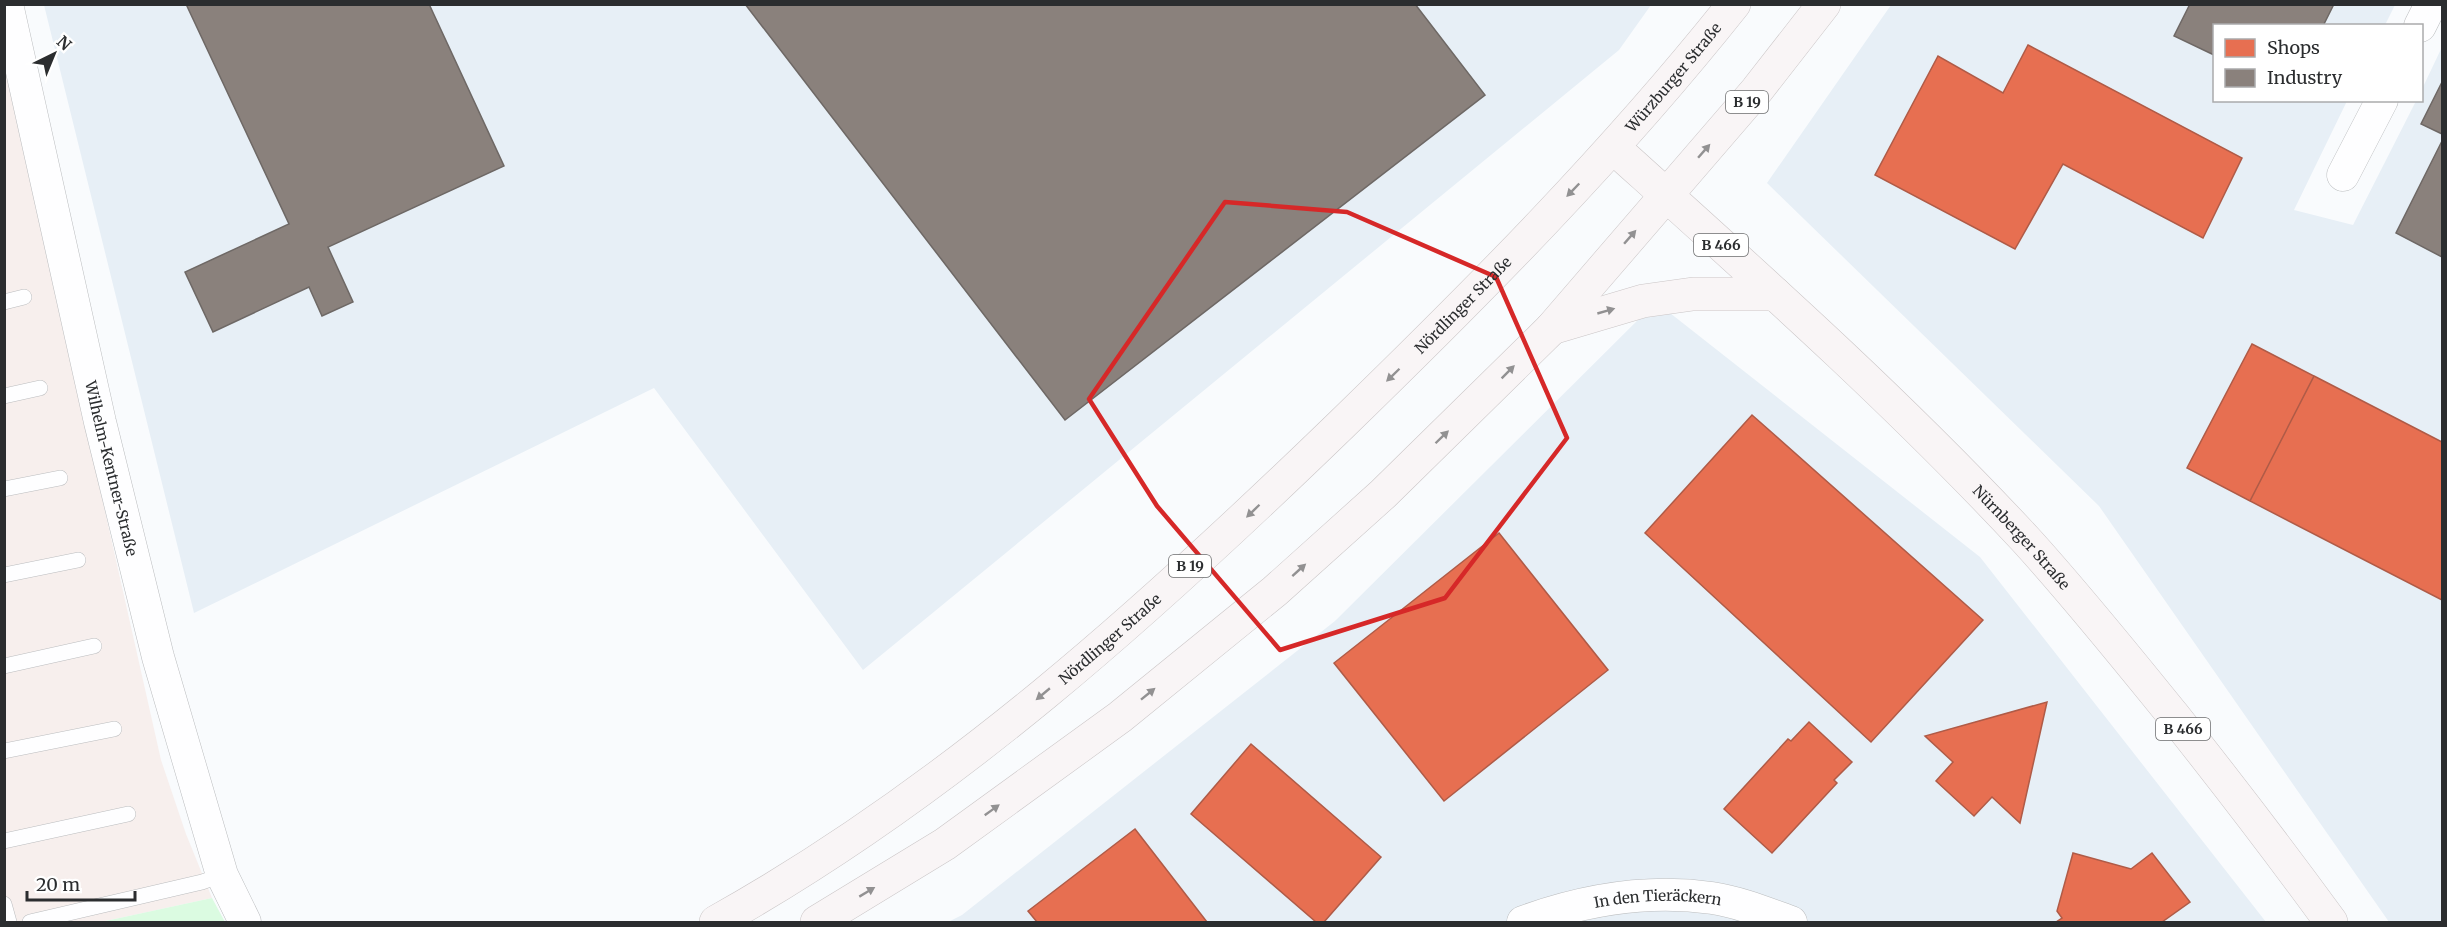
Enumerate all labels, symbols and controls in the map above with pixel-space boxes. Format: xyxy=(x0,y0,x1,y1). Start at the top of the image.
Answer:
street label: Würzburger Straße xyxy=(1620,18,1725,137)
north arrow xyxy=(24,24,84,84)
legend xyxy=(2213,24,2423,102)
text: N xyxy=(53,31,76,55)
text: Shops xyxy=(2267,36,2320,59)
text: Industry xyxy=(2267,66,2343,89)
road number: B 19 xyxy=(1726,91,1768,113)
one-way arrow xyxy=(1698,143,1711,159)
one-way arrow xyxy=(1567,183,1581,197)
one-way arrow xyxy=(1623,230,1636,245)
road number: B 466 xyxy=(1694,234,1748,256)
street label: Nördlinger Straße xyxy=(1410,252,1515,357)
one-way arrow xyxy=(1597,306,1615,315)
one-way arrow xyxy=(1501,365,1515,379)
one-way arrow xyxy=(1385,368,1400,382)
street label: Wilhelm-Kentner-Straße xyxy=(81,378,142,558)
one-way arrow xyxy=(1435,431,1449,445)
street label: Nürnberger Straße xyxy=(1969,481,2075,593)
one-way arrow xyxy=(1246,503,1260,517)
road number: B 19 xyxy=(1169,555,1211,577)
one-way arrow xyxy=(1291,564,1306,577)
street label: Nördlinger Straße xyxy=(1054,589,1165,688)
one-way arrow xyxy=(1036,687,1051,700)
one-way arrow xyxy=(1141,688,1156,700)
road number: B 466 xyxy=(2156,718,2210,740)
one-way arrow xyxy=(983,804,999,816)
scale bar xyxy=(27,864,135,902)
text: 20 m xyxy=(36,873,80,896)
street label: In den Tieräckern xyxy=(1592,885,1723,911)
one-way arrow xyxy=(859,886,875,897)

